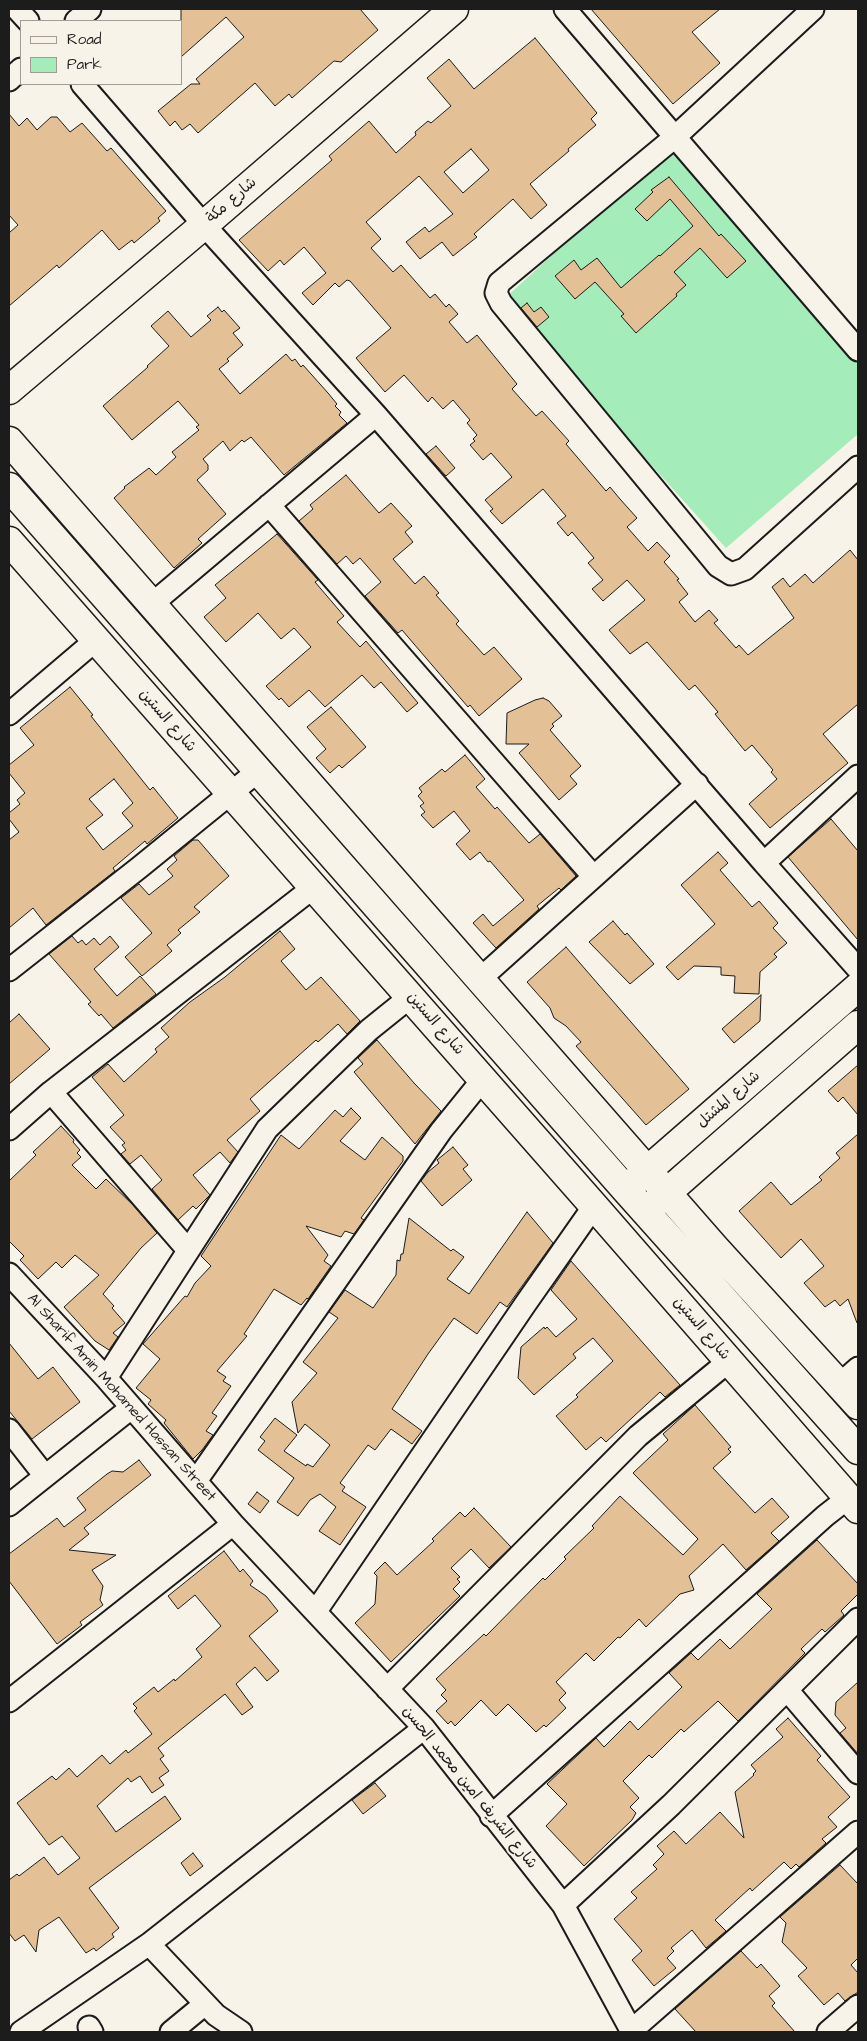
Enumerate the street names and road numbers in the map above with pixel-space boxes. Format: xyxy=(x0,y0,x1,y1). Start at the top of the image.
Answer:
street label: شارع مكة xyxy=(203,174,261,228)
street label: شارع الستين xyxy=(135,686,199,756)
street label: شارع الستين xyxy=(403,989,467,1059)
street label: شارع المشتل xyxy=(694,1068,764,1132)
street label: Al Sharif Amin Mohamed Hassan Street xyxy=(23,1290,219,1506)
street label: شارع الستين xyxy=(669,1294,733,1364)
street label: شارع الشريف امين محمد الحسن xyxy=(398,1703,540,1873)

